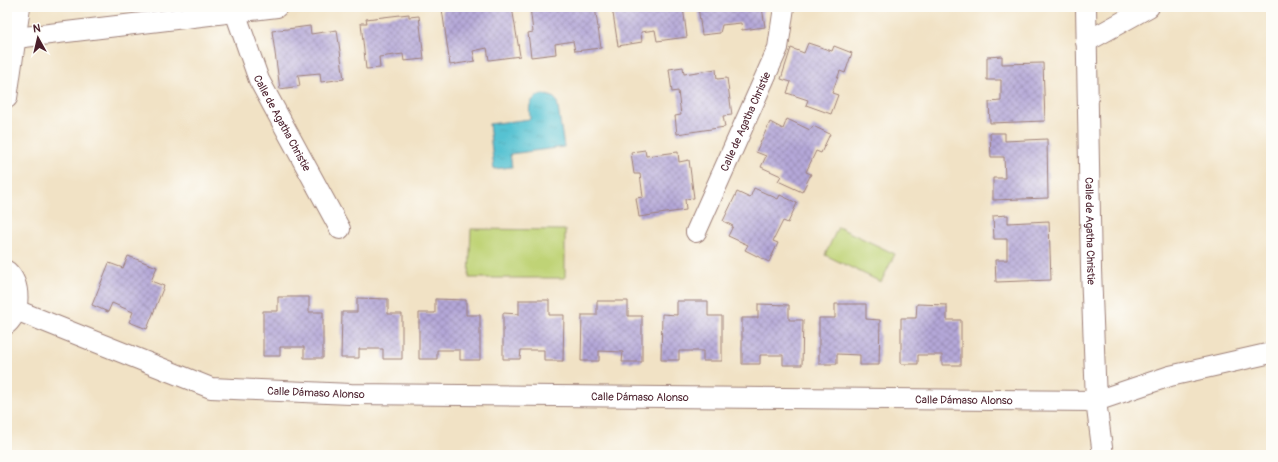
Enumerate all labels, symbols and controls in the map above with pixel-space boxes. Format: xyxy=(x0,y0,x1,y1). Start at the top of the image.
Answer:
north arrow xyxy=(18,18,58,58)
text: N xyxy=(32,22,42,36)
street label: Calle de Agatha Christie xyxy=(718,69,774,173)
street label: Calle de Agatha Christie xyxy=(251,73,314,174)
street label: Calle de Agatha Christie xyxy=(1082,177,1098,286)
street label: Calle Dámaso Alonso xyxy=(267,384,365,401)
street label: Calle Dámaso Alonso xyxy=(591,390,689,404)
street label: Calle Dámaso Alonso xyxy=(915,393,1013,407)

